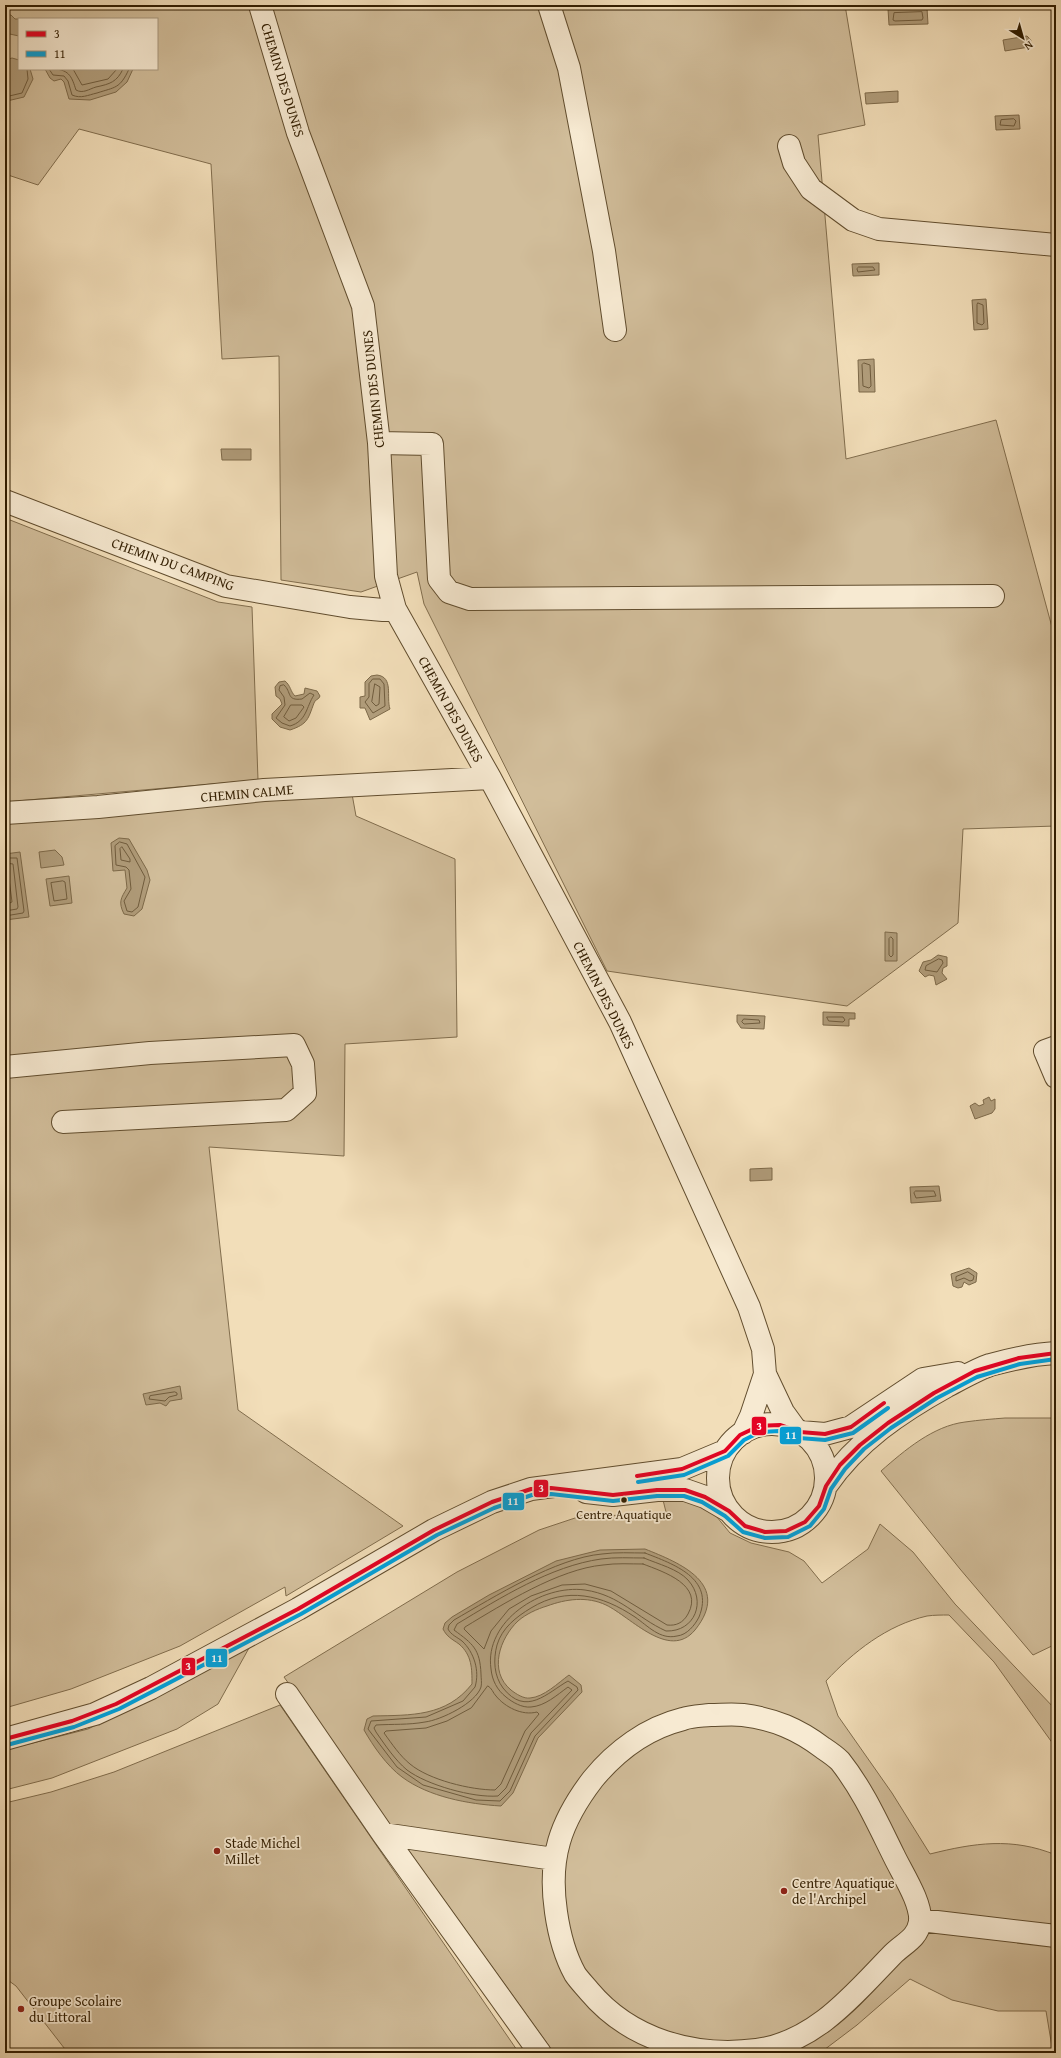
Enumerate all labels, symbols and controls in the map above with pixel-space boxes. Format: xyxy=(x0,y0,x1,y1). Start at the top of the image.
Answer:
legend xyxy=(18,18,158,70)
north arrow xyxy=(1003,18,1043,58)
street label: CHEMIN DES DUNES xyxy=(256,21,310,140)
text: 3 xyxy=(54,25,60,42)
text: N xyxy=(1021,37,1037,55)
text: 11 xyxy=(54,45,66,62)
street label: CHEMIN DES DUNES xyxy=(357,329,389,449)
street label: CHEMIN DU CAMPING xyxy=(109,533,237,595)
street label: CHEMIN DES DUNES xyxy=(414,652,489,766)
street label: CHEMIN CALME xyxy=(200,779,294,807)
street label: CHEMIN DES DUNES xyxy=(568,938,640,1052)
line badge: 3 xyxy=(751,1416,767,1436)
text: 3 xyxy=(756,1418,762,1434)
line badge: 11 xyxy=(779,1426,802,1445)
text: 11 xyxy=(785,1427,797,1443)
line badge: 3 xyxy=(533,1479,549,1498)
text: 3 xyxy=(538,1480,544,1496)
line badge: 11 xyxy=(502,1492,525,1511)
text: 11 xyxy=(507,1493,519,1509)
marker: Centre Aquatique xyxy=(619,1495,629,1505)
place label: Centre Aquatique xyxy=(576,1505,672,1524)
line badge: 11 xyxy=(205,1648,228,1668)
text: 11 xyxy=(211,1650,223,1666)
line badge: 3 xyxy=(181,1657,196,1676)
text: 3 xyxy=(185,1658,191,1674)
place label: Stade Michel Millet xyxy=(225,1833,300,1869)
marker: Stade Michel Millet xyxy=(212,1846,222,1856)
place label: Centre Aquatique de l'Archipel xyxy=(792,1873,895,1909)
marker: Centre Aquatique de l'Archipel xyxy=(779,1886,789,1896)
place label: Groupe Scolaire du Littoral xyxy=(29,1991,122,2027)
marker: Groupe Scolaire du Littoral xyxy=(16,2004,26,2014)

